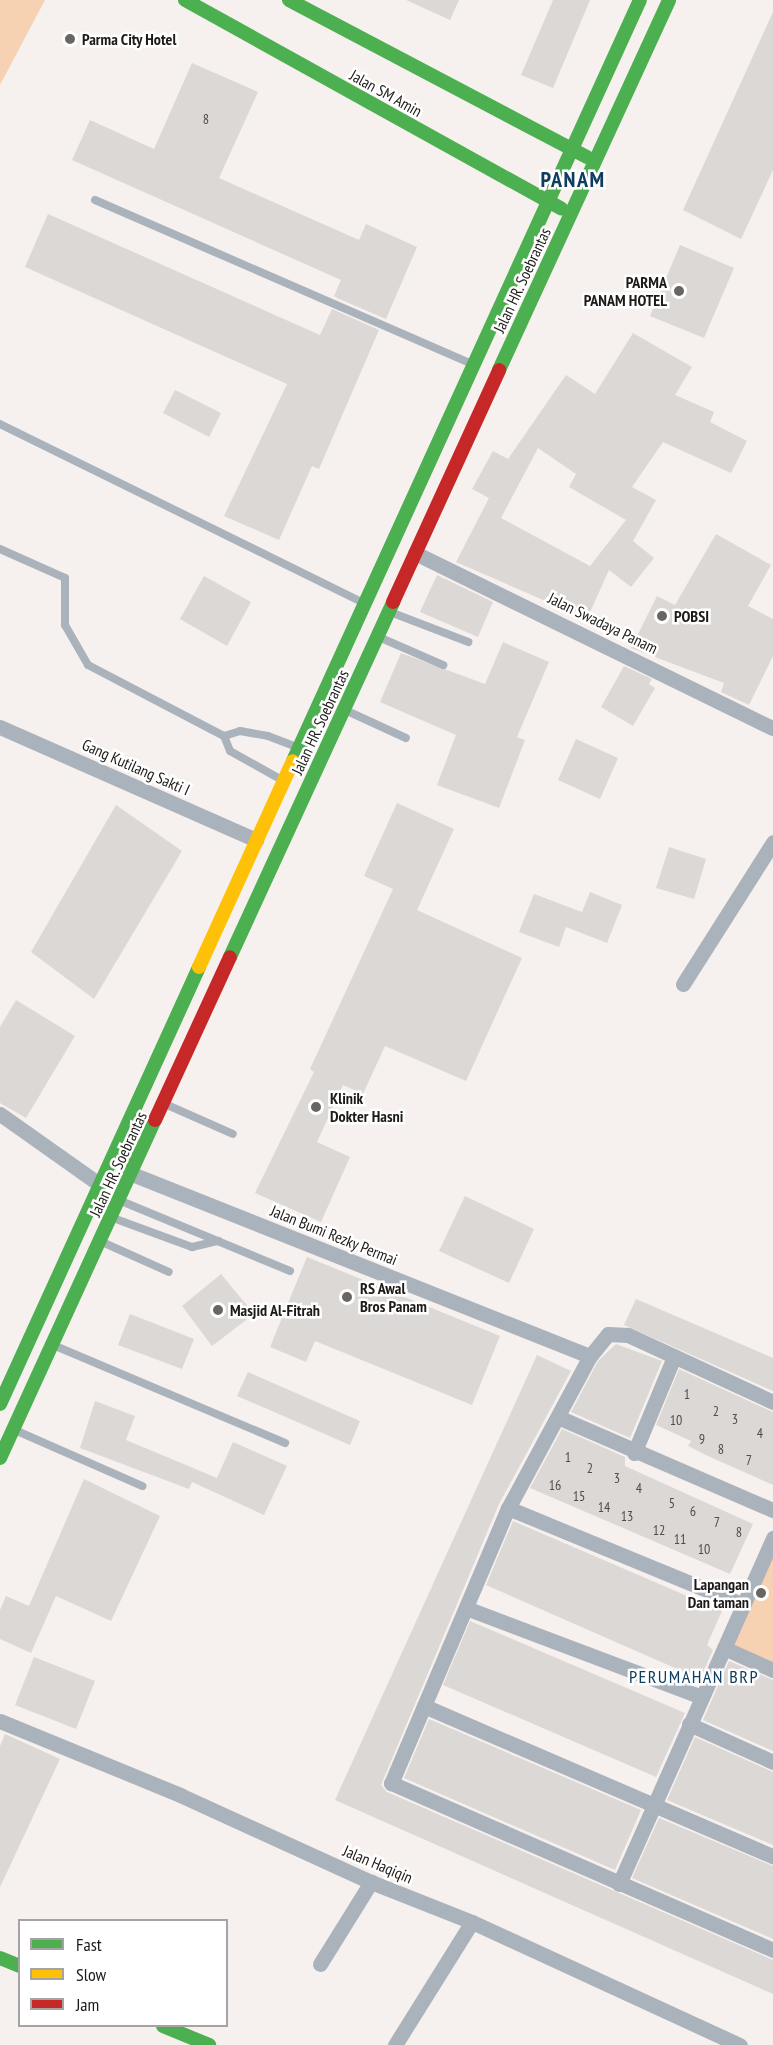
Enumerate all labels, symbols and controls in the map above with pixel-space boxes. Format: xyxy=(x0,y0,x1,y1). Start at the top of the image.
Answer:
place label: Parma City Hotel xyxy=(82,29,177,49)
marker: Parma City Hotel xyxy=(63,32,77,46)
street label: Jalan SM Amin xyxy=(346,65,426,121)
house number: 8 xyxy=(203,111,209,127)
district label: PANAM xyxy=(540,167,606,193)
street label: Jalan HR. Soebrantas xyxy=(489,224,555,336)
place label: PARMA PANAM HOTEL xyxy=(584,272,667,310)
marker: PARMA PANAM HOTEL xyxy=(672,284,686,298)
street label: Jalan Swadaya Panam xyxy=(545,588,661,658)
place label: POBSI xyxy=(674,606,709,626)
marker: POBSI xyxy=(655,609,669,623)
street label: Jalan HR. Soebrantas xyxy=(287,666,353,778)
street label: Gang Kutilang Sakti I xyxy=(79,735,193,799)
place label: Klinik Dokter Hasni xyxy=(330,1088,403,1126)
marker: Klinik Dokter Hasni xyxy=(307,1098,325,1116)
street label: Jalan HR. Soebrantas xyxy=(85,1108,151,1220)
street label: Jalan Bumi Rezky Permai xyxy=(268,1201,400,1269)
place label: RS Awal Bros Panam xyxy=(360,1278,427,1316)
marker: RS Awal Bros Panam xyxy=(338,1288,356,1306)
place label: Masjid Al-Fitrah xyxy=(230,1300,321,1320)
marker: Masjid Al-Fitrah xyxy=(211,1303,225,1317)
house number: 1 xyxy=(684,1386,690,1402)
house number: 2 xyxy=(713,1403,719,1419)
house number: 3 xyxy=(732,1411,738,1427)
house number: 10 xyxy=(670,1412,682,1428)
house number: 4 xyxy=(757,1425,763,1441)
house number: 9 xyxy=(699,1431,705,1447)
house number: 8 xyxy=(718,1441,724,1457)
house number: 1 xyxy=(565,1449,571,1465)
house number: 7 xyxy=(746,1452,752,1468)
house number: 2 xyxy=(587,1460,593,1476)
house number: 3 xyxy=(614,1470,620,1486)
house number: 16 xyxy=(549,1477,561,1493)
house number: 4 xyxy=(636,1480,642,1496)
house number: 15 xyxy=(573,1488,585,1504)
house number: 5 xyxy=(669,1495,675,1511)
house number: 14 xyxy=(598,1499,610,1515)
house number: 6 xyxy=(690,1503,696,1519)
house number: 13 xyxy=(621,1508,633,1524)
house number: 7 xyxy=(714,1514,720,1530)
house number: 12 xyxy=(653,1522,665,1538)
house number: 8 xyxy=(736,1524,742,1540)
house number: 11 xyxy=(674,1531,686,1547)
house number: 10 xyxy=(698,1541,710,1557)
place label: Lapangan Dan taman xyxy=(688,1574,749,1612)
marker: Lapangan Dan taman xyxy=(754,1586,768,1600)
district label: PERUMAHAN BRP xyxy=(629,1666,759,1688)
street label: Jalan Haqiqin xyxy=(340,1841,416,1887)
legend xyxy=(18,1919,228,2027)
text: Fast xyxy=(76,1933,102,1956)
text: Slow xyxy=(76,1963,106,1986)
text: Jam xyxy=(76,1993,99,2016)

